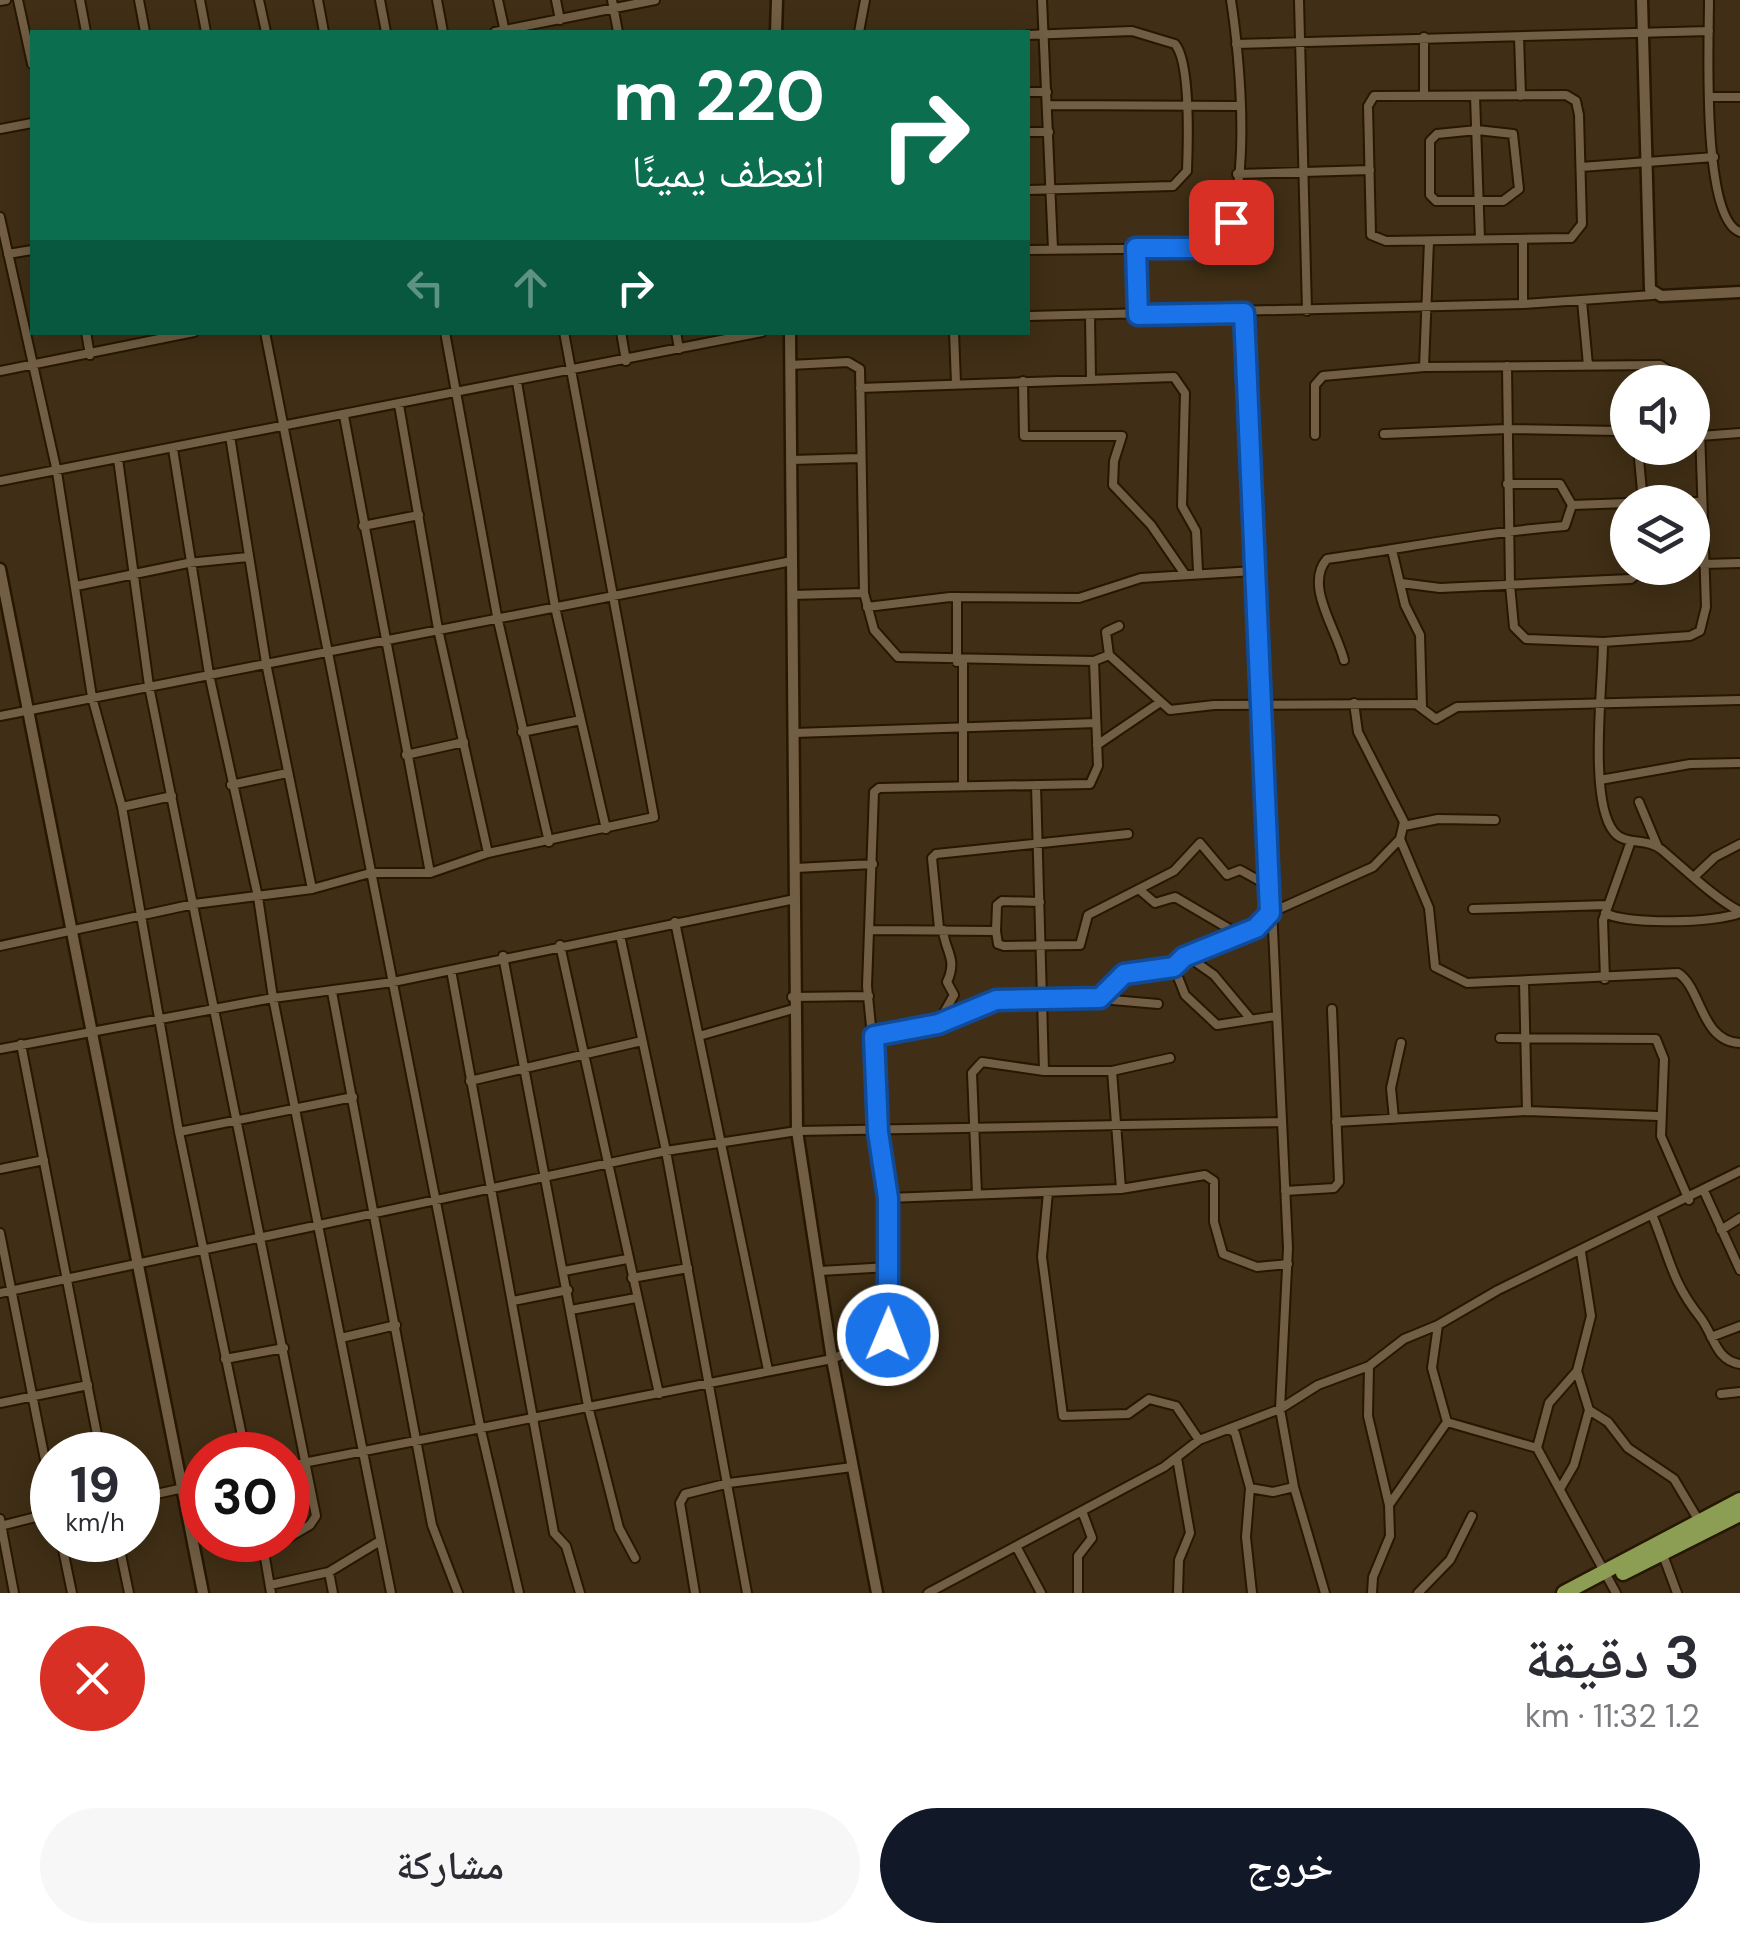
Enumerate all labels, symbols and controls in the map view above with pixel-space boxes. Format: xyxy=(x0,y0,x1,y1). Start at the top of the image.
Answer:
text: 220 m xyxy=(613,51,825,142)
icon: right xyxy=(860,70,990,200)
text: انعطف يمينًا xyxy=(631,142,825,201)
pin xyxy=(1189,180,1274,265)
icon: arrive xyxy=(1204,195,1259,250)
icon: left xyxy=(398,260,453,315)
icon: ahead xyxy=(503,260,558,315)
icon: right xyxy=(608,260,663,315)
map controls xyxy=(1610,365,1710,585)
button: sound xyxy=(1610,365,1710,465)
button: layers xyxy=(1610,485,1710,585)
position arrow xyxy=(836,1283,940,1387)
speed limit sign: 30 xyxy=(180,1432,310,1562)
text: 19 xyxy=(70,1452,120,1518)
text: km/h xyxy=(65,1506,125,1539)
text: 3 دقيقة xyxy=(1525,1618,1700,1697)
button: close xyxy=(40,1626,145,1731)
text: 1.2 km · 11:32 xyxy=(1525,1695,1700,1737)
button: مشاركة xyxy=(40,1808,860,1923)
button: خروج xyxy=(880,1808,1700,1923)

